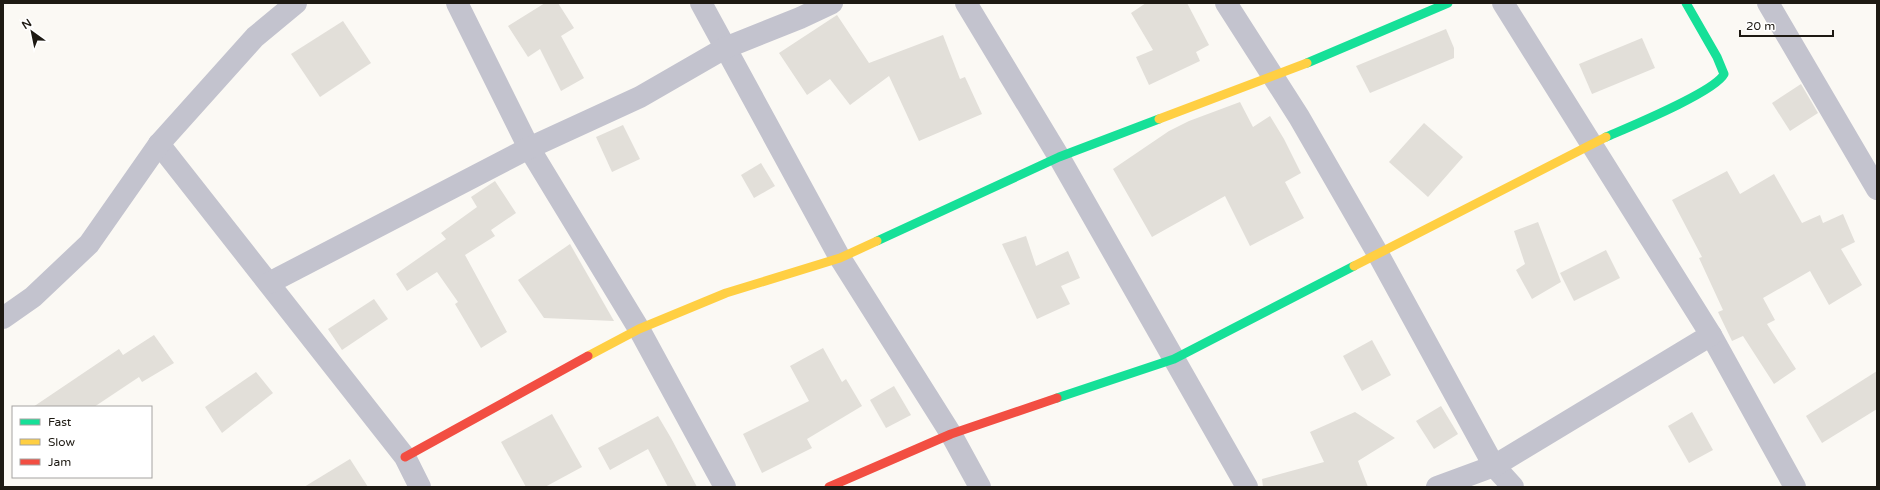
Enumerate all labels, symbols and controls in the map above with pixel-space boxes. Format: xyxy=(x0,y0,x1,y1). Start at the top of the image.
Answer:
north arrow xyxy=(12,12,52,52)
scale bar xyxy=(1740,12,1833,38)
text: N xyxy=(20,16,34,32)
text: 20 m xyxy=(1746,19,1775,33)
legend xyxy=(12,406,152,478)
text: Fast xyxy=(48,415,72,429)
text: Slow xyxy=(48,435,75,449)
text: Jam xyxy=(48,455,71,469)

